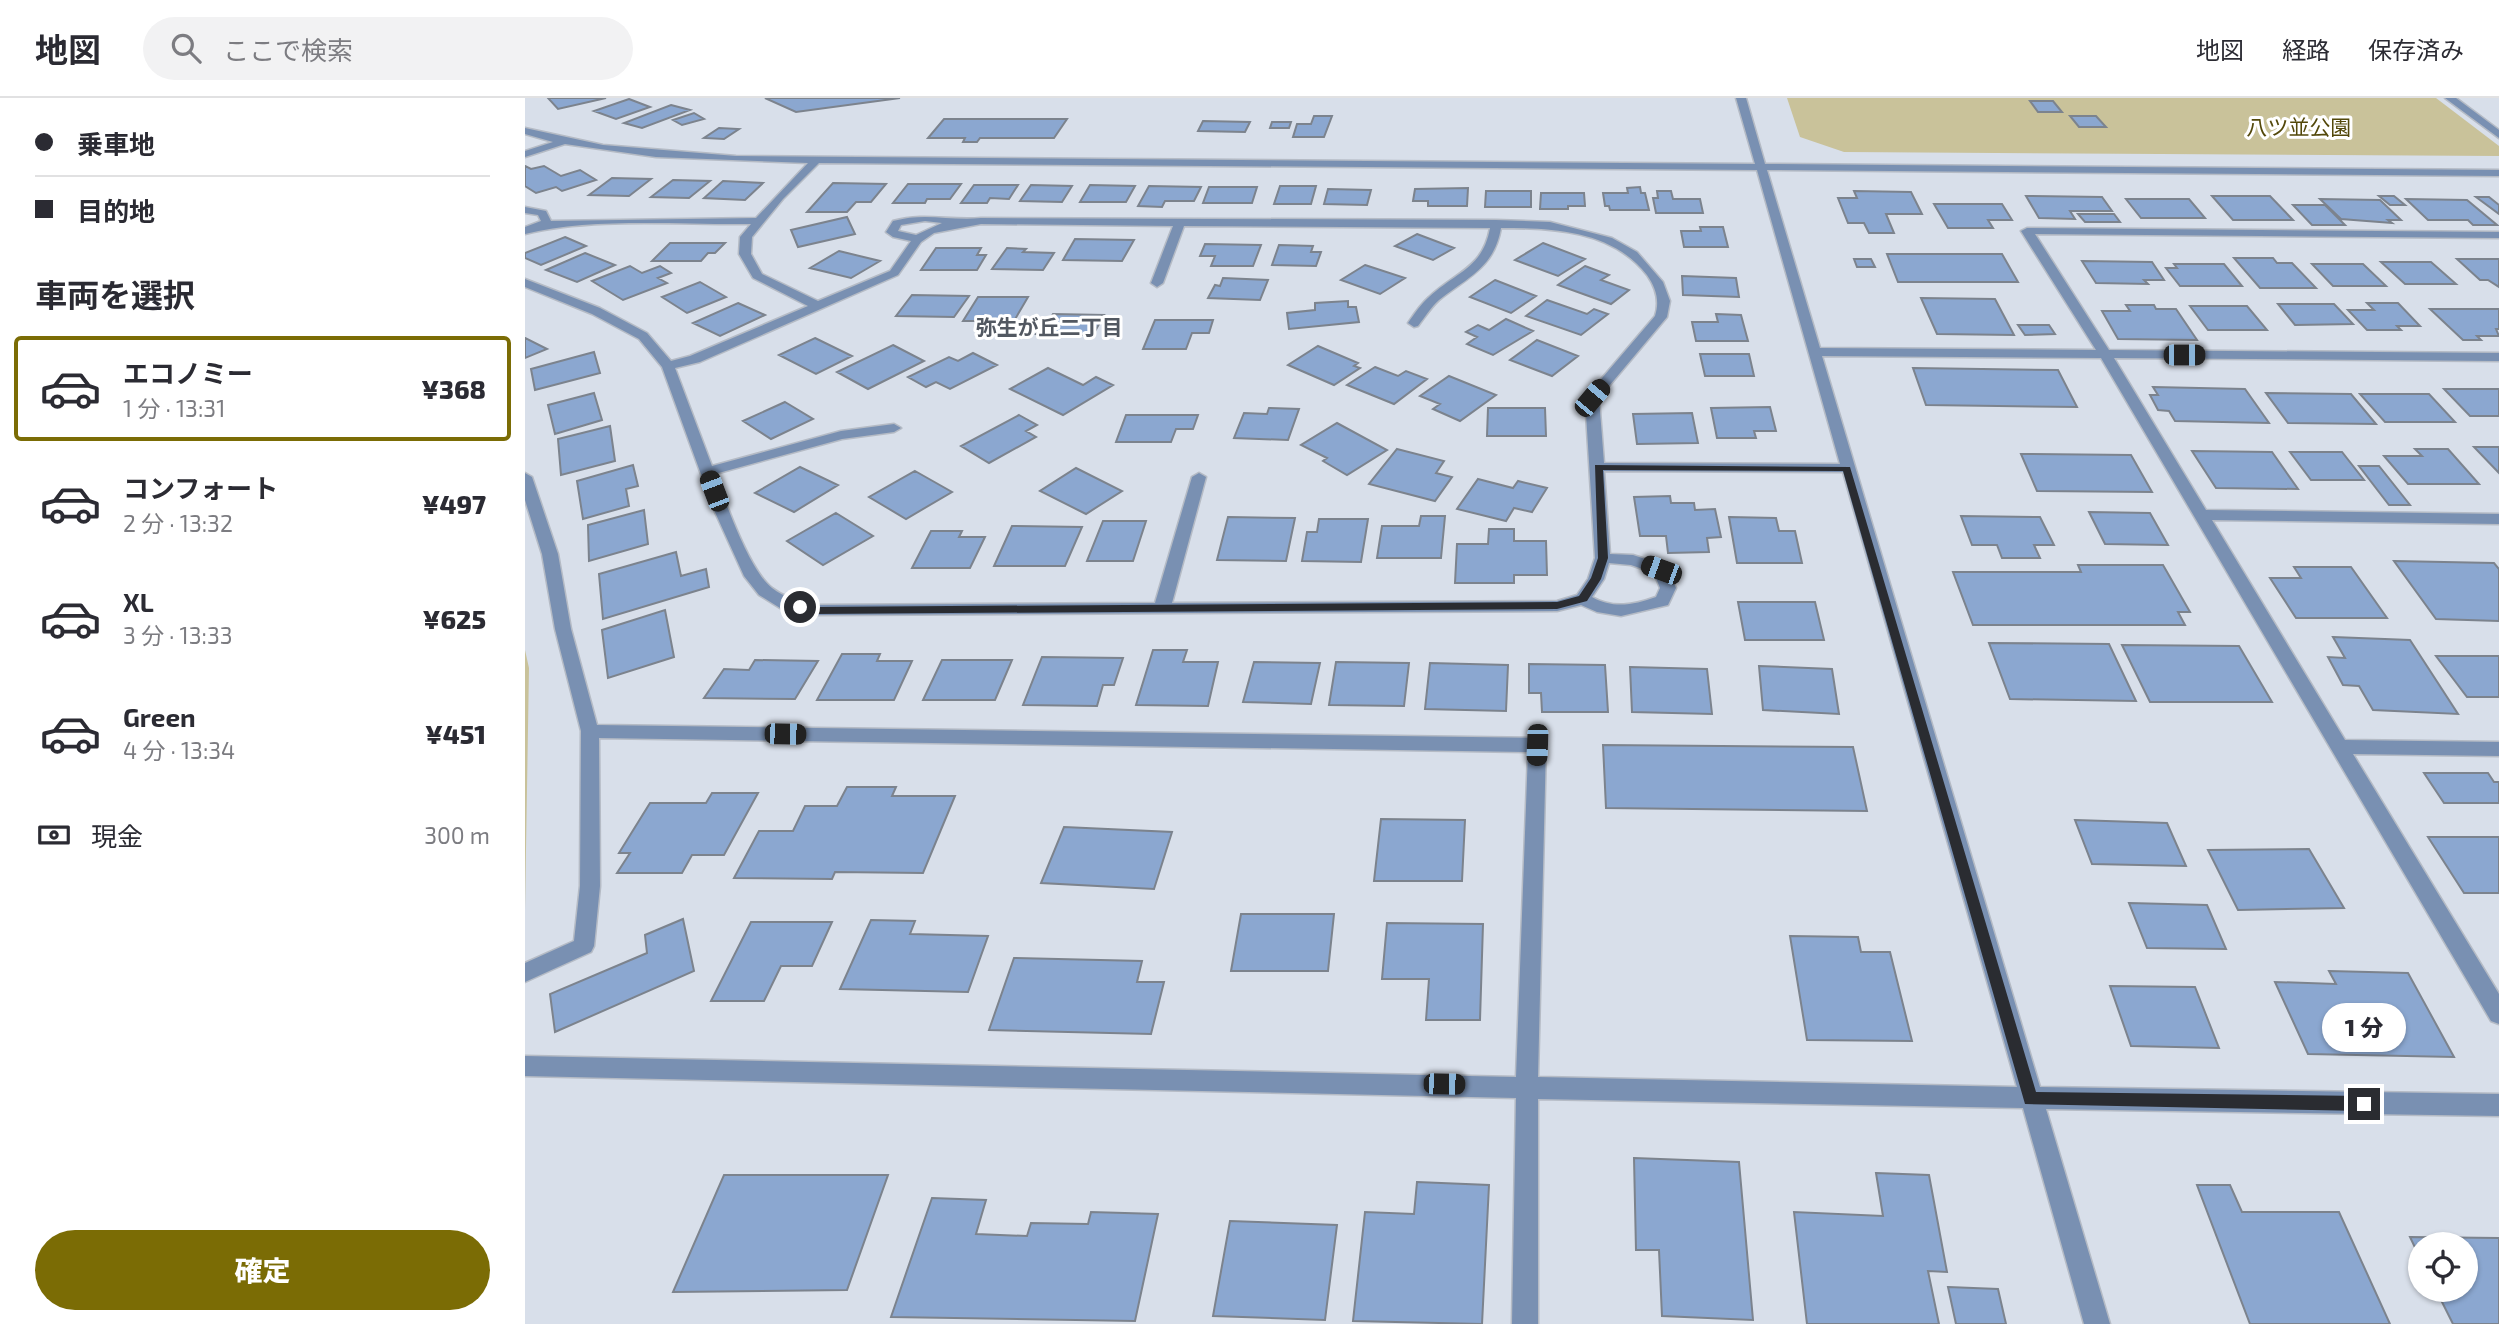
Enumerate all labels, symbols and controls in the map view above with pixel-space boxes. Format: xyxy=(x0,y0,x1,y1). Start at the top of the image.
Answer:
search box xyxy=(143,17,633,80)
text: 地図 xyxy=(35,29,101,69)
icon: search xyxy=(167,29,205,67)
text: ここで検索 xyxy=(223,34,353,65)
text: 地図 xyxy=(2196,35,2244,64)
text: 経路 xyxy=(2282,35,2330,64)
text: 保存済み xyxy=(2368,35,2464,64)
park label: 八ツ並公園 xyxy=(2247,114,2352,139)
text: 乗車地 xyxy=(77,128,155,159)
text: 目的地 xyxy=(77,195,155,226)
text: 車両を選択 xyxy=(35,275,195,313)
district label: 弥生が丘二丁目 xyxy=(976,314,1123,339)
car xyxy=(2164,345,2206,366)
icon: car xyxy=(39,357,102,420)
text: エコノミー xyxy=(123,357,253,388)
text: ¥368 xyxy=(421,373,486,404)
car xyxy=(1571,375,1614,421)
text: 1 分 · 13:31 xyxy=(123,394,225,422)
car xyxy=(697,468,732,514)
icon: car xyxy=(39,472,102,535)
text: コンフォート xyxy=(123,472,278,503)
text: ¥497 xyxy=(422,488,486,519)
text: 2 分 · 13:32 xyxy=(123,509,233,537)
car xyxy=(1638,553,1685,587)
text: XL xyxy=(123,586,154,617)
icon: car xyxy=(39,587,102,650)
route start xyxy=(784,591,816,623)
text: ¥625 xyxy=(423,603,486,634)
text: 3 分 · 13:33 xyxy=(123,621,233,649)
text: Green xyxy=(123,701,196,732)
icon: car xyxy=(39,702,102,765)
text: ¥451 xyxy=(425,718,486,749)
car xyxy=(764,723,807,745)
car xyxy=(1526,724,1549,766)
text: 4 分 · 13:34 xyxy=(123,736,235,764)
icon: cash xyxy=(35,816,73,854)
text: 現金 xyxy=(91,820,143,851)
text: 300 m xyxy=(424,821,490,849)
callout: 1 分 xyxy=(2322,1002,2406,1052)
text: 1 分 xyxy=(2345,1013,2383,1041)
car xyxy=(1423,1073,1466,1095)
route end xyxy=(2348,1088,2380,1120)
button: 確定 xyxy=(35,1230,490,1310)
map controls xyxy=(2408,1232,2478,1302)
button: locate xyxy=(2408,1232,2478,1302)

